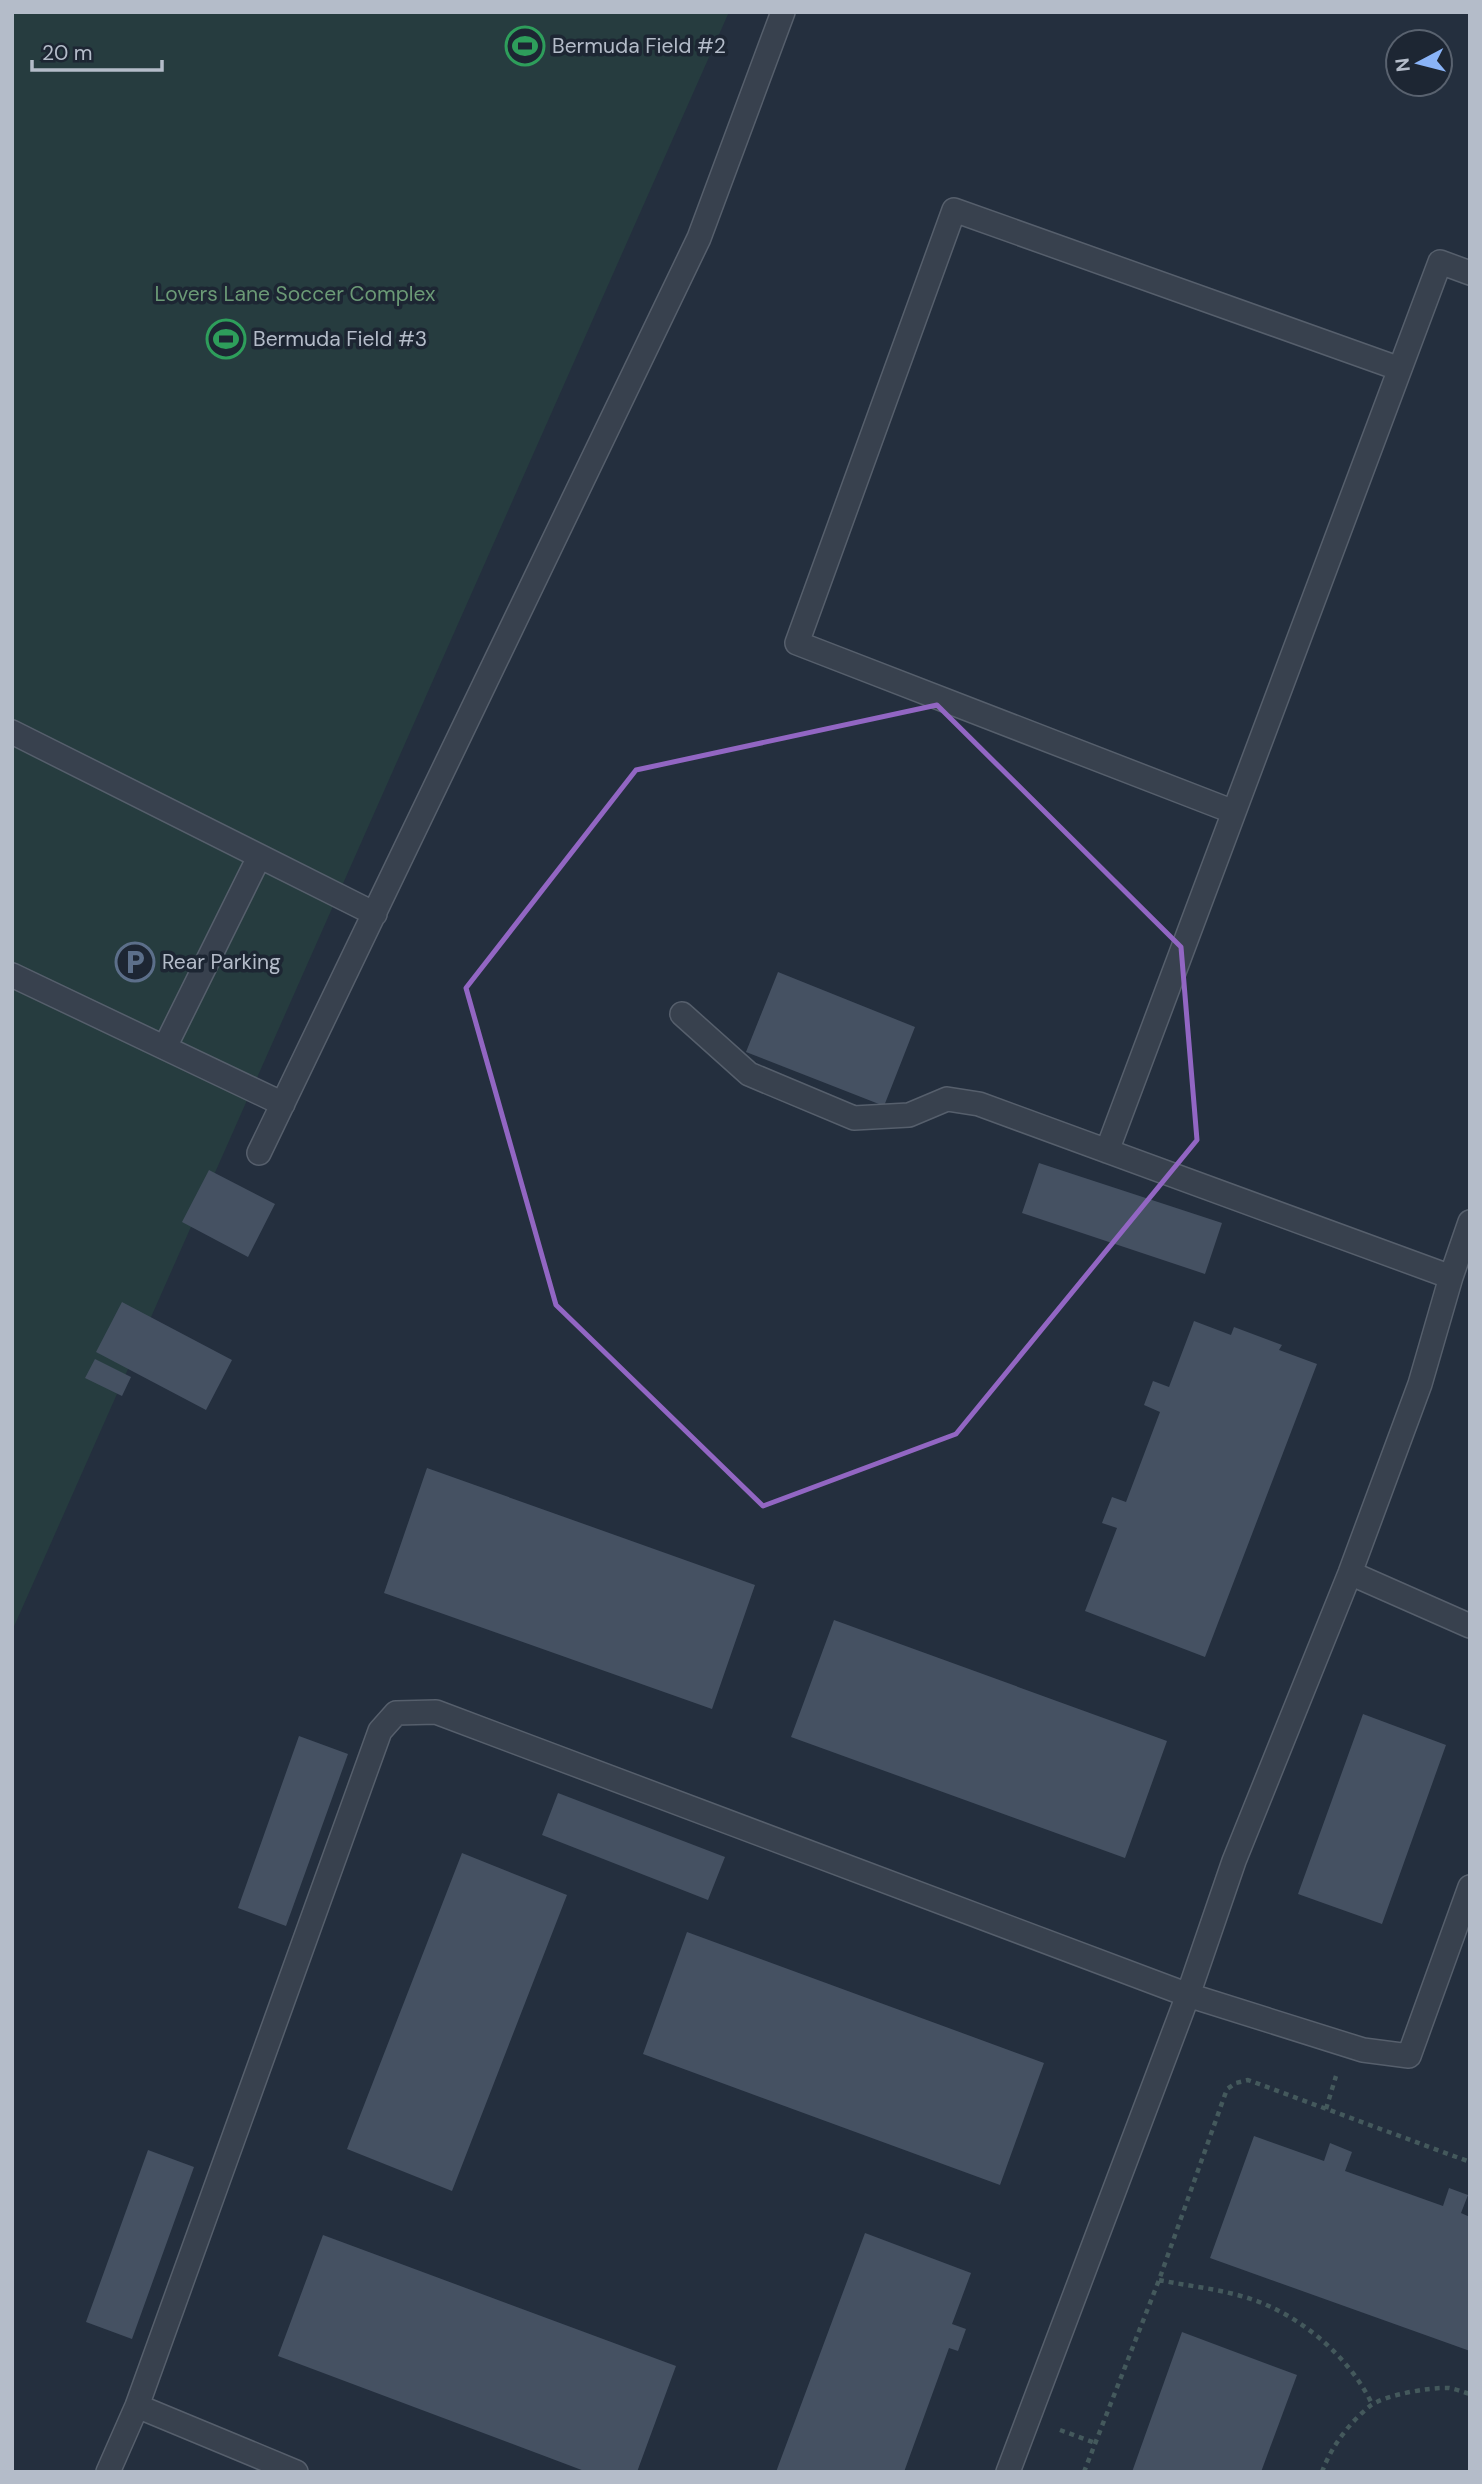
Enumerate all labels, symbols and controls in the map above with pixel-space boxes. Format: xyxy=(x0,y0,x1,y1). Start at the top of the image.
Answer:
sports icon: Bermuda Field #2 xyxy=(504,25,546,67)
scale bar xyxy=(32,28,161,72)
north arrow xyxy=(1384,28,1454,98)
place label: Bermuda Field #2 xyxy=(552,32,726,60)
text: 20 m xyxy=(42,39,93,67)
text: N xyxy=(1389,57,1416,73)
park label: Lovers Lane Soccer Complex xyxy=(155,280,435,308)
sports icon: Bermuda Field #3 xyxy=(205,318,247,360)
place label: Bermuda Field #3 xyxy=(253,325,427,353)
parking icon: Rear Parking xyxy=(114,941,156,983)
place label: Rear Parking xyxy=(162,948,281,976)

